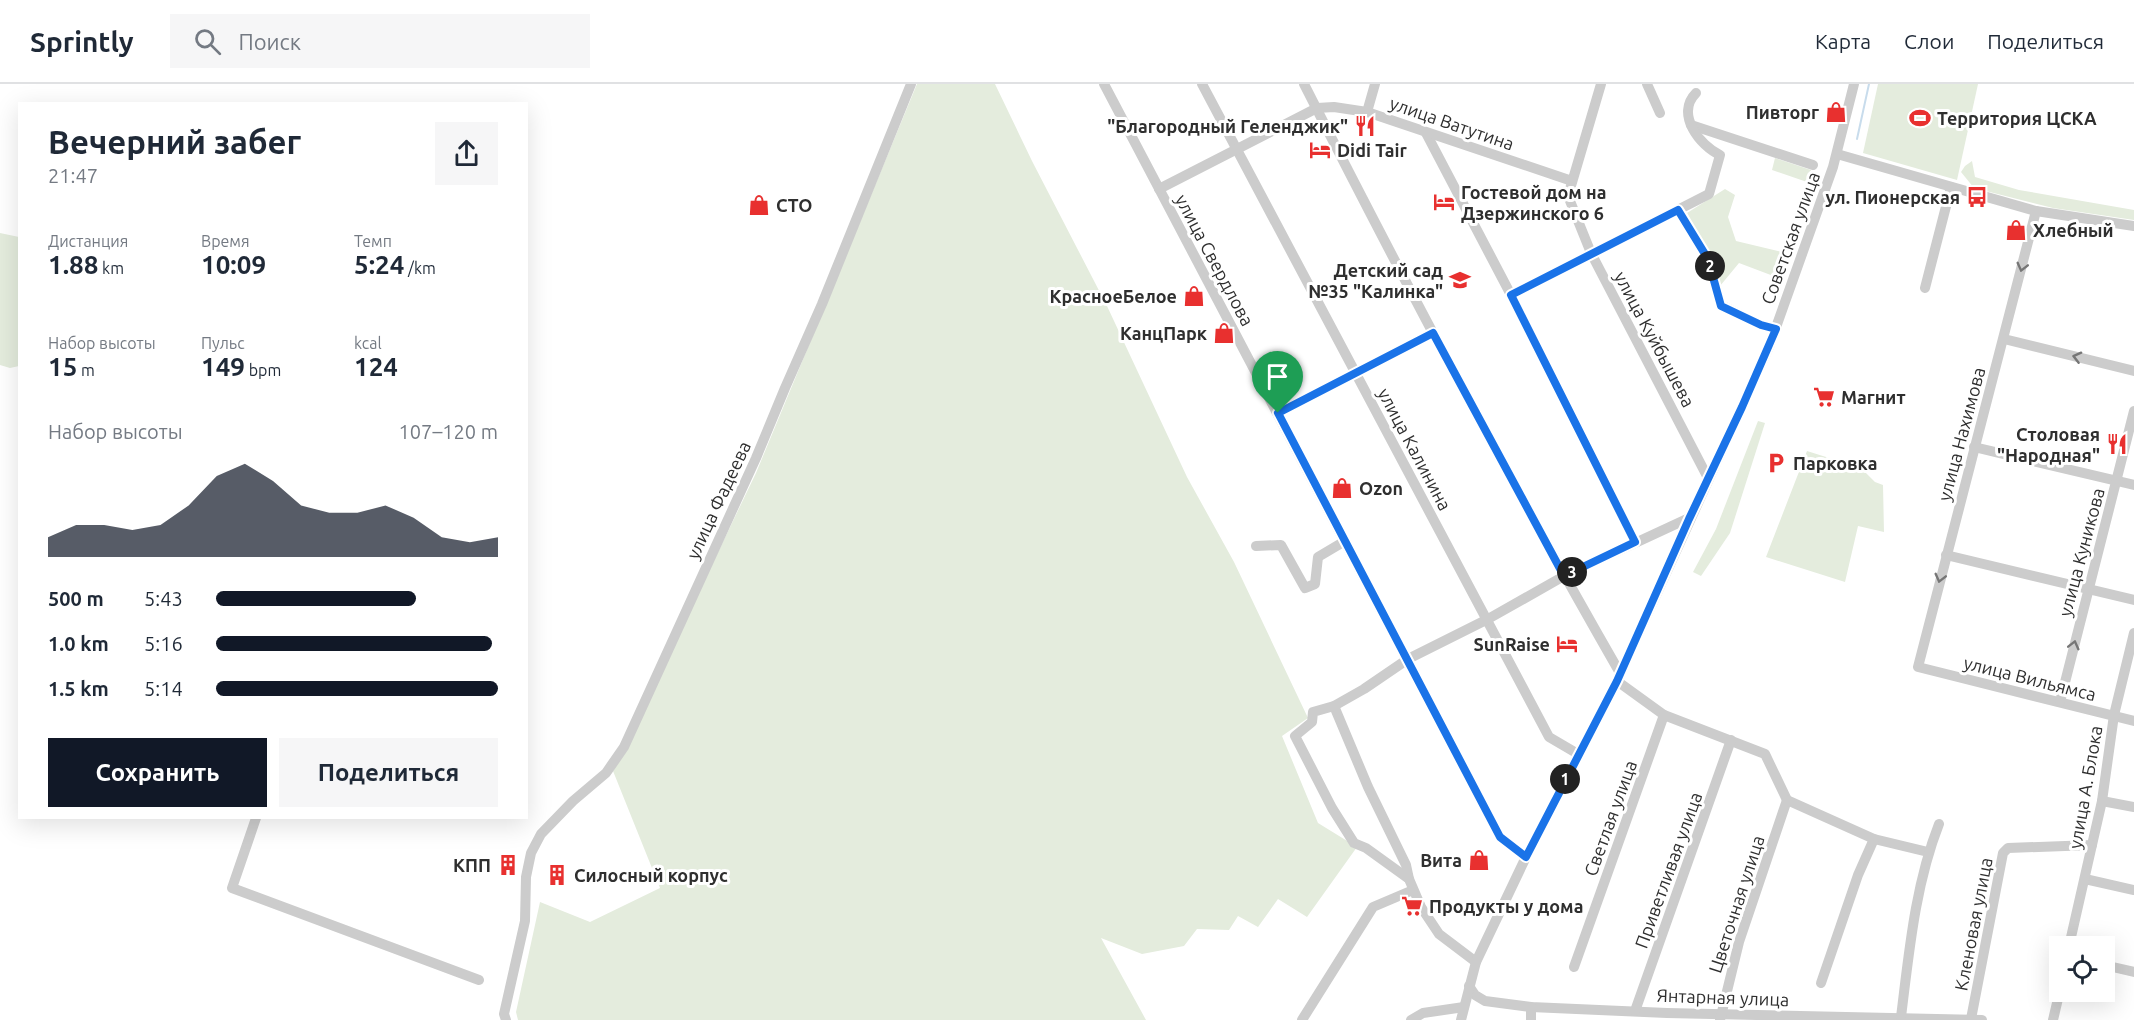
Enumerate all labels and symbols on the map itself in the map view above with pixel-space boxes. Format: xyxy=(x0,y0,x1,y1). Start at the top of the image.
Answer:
street label: улица Ватутина xyxy=(1387,92,1517,154)
shop icon: Пивторг xyxy=(1824,100,1848,124)
place label: Пивторг xyxy=(1746,102,1819,122)
sports icon: Территория ЦСКА xyxy=(1908,106,1932,130)
place label: Территория ЦСКА xyxy=(1937,108,2097,128)
restaurant icon: "Благородный Геленджик" xyxy=(1353,114,1377,138)
place label: "Благородный Геленджик" xyxy=(1107,116,1348,136)
hotel icon: Didi Tair xyxy=(1308,138,1332,162)
place label: Didi Tair xyxy=(1337,140,1408,160)
street label: Советская улица xyxy=(1757,169,1823,307)
place label: Гостевой дом на Дзержинского 6 xyxy=(1461,182,1607,223)
bus stop icon: ул. Пионерская xyxy=(1965,185,1989,209)
place label: ул. Пионерская xyxy=(1825,187,1960,207)
hotel icon: Гостевой дом на Дзержинского 6 xyxy=(1432,190,1456,214)
street label: улица Свердлова xyxy=(1172,191,1258,329)
shop icon: СТО xyxy=(747,193,771,217)
place label: СТО xyxy=(776,195,812,215)
shop icon: Хлебный xyxy=(2004,218,2028,242)
place label: Хлебный xyxy=(2033,220,2114,240)
pin: 2 xyxy=(1695,251,1725,281)
place label: Детский сад №35 "Калинка" xyxy=(1308,260,1443,301)
one-way arrow xyxy=(2017,262,2030,272)
school or university icon: Детский сад №35 "Калинка" xyxy=(1448,268,1472,292)
street label: улица Куйбышева xyxy=(1611,268,1699,410)
shop icon: КрасноеБелое xyxy=(1182,284,1206,308)
place label: КрасноеБелое xyxy=(1050,286,1177,306)
shop icon: КанцПарк xyxy=(1212,321,1236,345)
place label: КанцПарк xyxy=(1120,323,1208,343)
pin xyxy=(1252,351,1303,413)
one-way arrow xyxy=(2072,352,2082,365)
street label: улица Нахимова xyxy=(1934,365,1988,503)
street label: улица Калинина xyxy=(1374,384,1456,514)
supermarket icon: Магнит xyxy=(1812,385,1836,409)
place label: Магнит xyxy=(1841,387,1905,407)
place label: Столовая "Народная" xyxy=(1997,424,2100,465)
restaurant icon: Столовая "Народная" xyxy=(2105,432,2129,456)
street label: улица Фадеева xyxy=(682,438,754,562)
parking icon: Парковка xyxy=(1764,451,1788,475)
place label: Парковка xyxy=(1793,453,1877,473)
shop icon: Ozon xyxy=(1330,476,1354,500)
place label: Ozon xyxy=(1359,478,1403,498)
street label: улица Куникова xyxy=(2054,486,2108,618)
pin: 3 xyxy=(1557,557,1587,587)
one-way arrow xyxy=(1935,572,1948,582)
hotel icon: SunRaise xyxy=(1555,632,1579,656)
place label: SunRaise xyxy=(1474,634,1550,654)
one-way arrow xyxy=(2067,640,2080,650)
street label: улица Вильямса xyxy=(1962,652,2098,704)
street label: улица А. Блока xyxy=(2064,724,2106,850)
street label: Светлая улица xyxy=(1580,758,1640,878)
pin: 1 xyxy=(1550,764,1580,794)
street label: Приветливая улица xyxy=(1630,789,1706,951)
street label: Цветочная улица xyxy=(1704,833,1768,975)
shop icon: Вита xyxy=(1467,848,1491,872)
place label: Вита xyxy=(1420,850,1462,870)
building icon: КПП xyxy=(496,853,520,877)
place label: КПП xyxy=(453,855,491,875)
street label: Кленовая улица xyxy=(1950,856,1996,992)
building icon: Силосный корпус xyxy=(545,863,569,887)
place label: Силосный корпус xyxy=(574,865,728,885)
supermarket icon: Продукты у дома xyxy=(1400,894,1424,918)
place label: Продукты у дома xyxy=(1429,896,1583,916)
street label: Янтарная улица xyxy=(1657,985,1789,1009)

